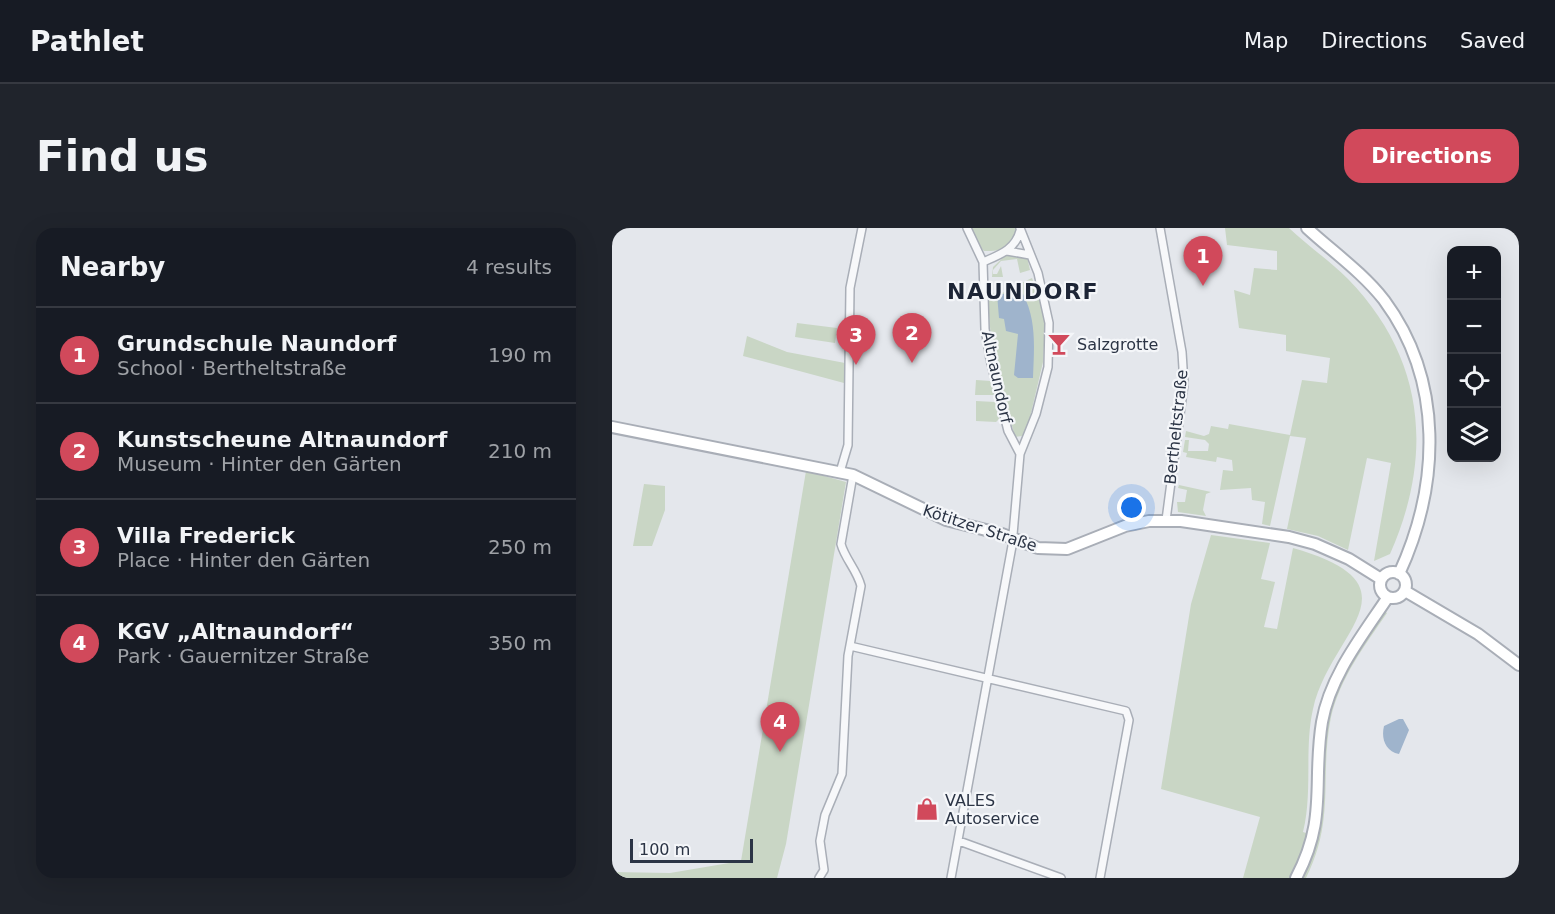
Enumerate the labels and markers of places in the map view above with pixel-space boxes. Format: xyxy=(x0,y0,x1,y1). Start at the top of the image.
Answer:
pin: 1 xyxy=(1184,236,1222,286)
pin: 2 xyxy=(892,314,932,363)
pin: 3 xyxy=(836,316,876,365)
bar icon: Salzgrotte xyxy=(1046,331,1072,357)
place label: Salzgrotte xyxy=(1077,335,1158,354)
pin: 4 xyxy=(760,702,800,752)
place label: VALES Autoservice xyxy=(945,791,1039,828)
shop icon: VALES Autoservice xyxy=(914,796,940,822)

